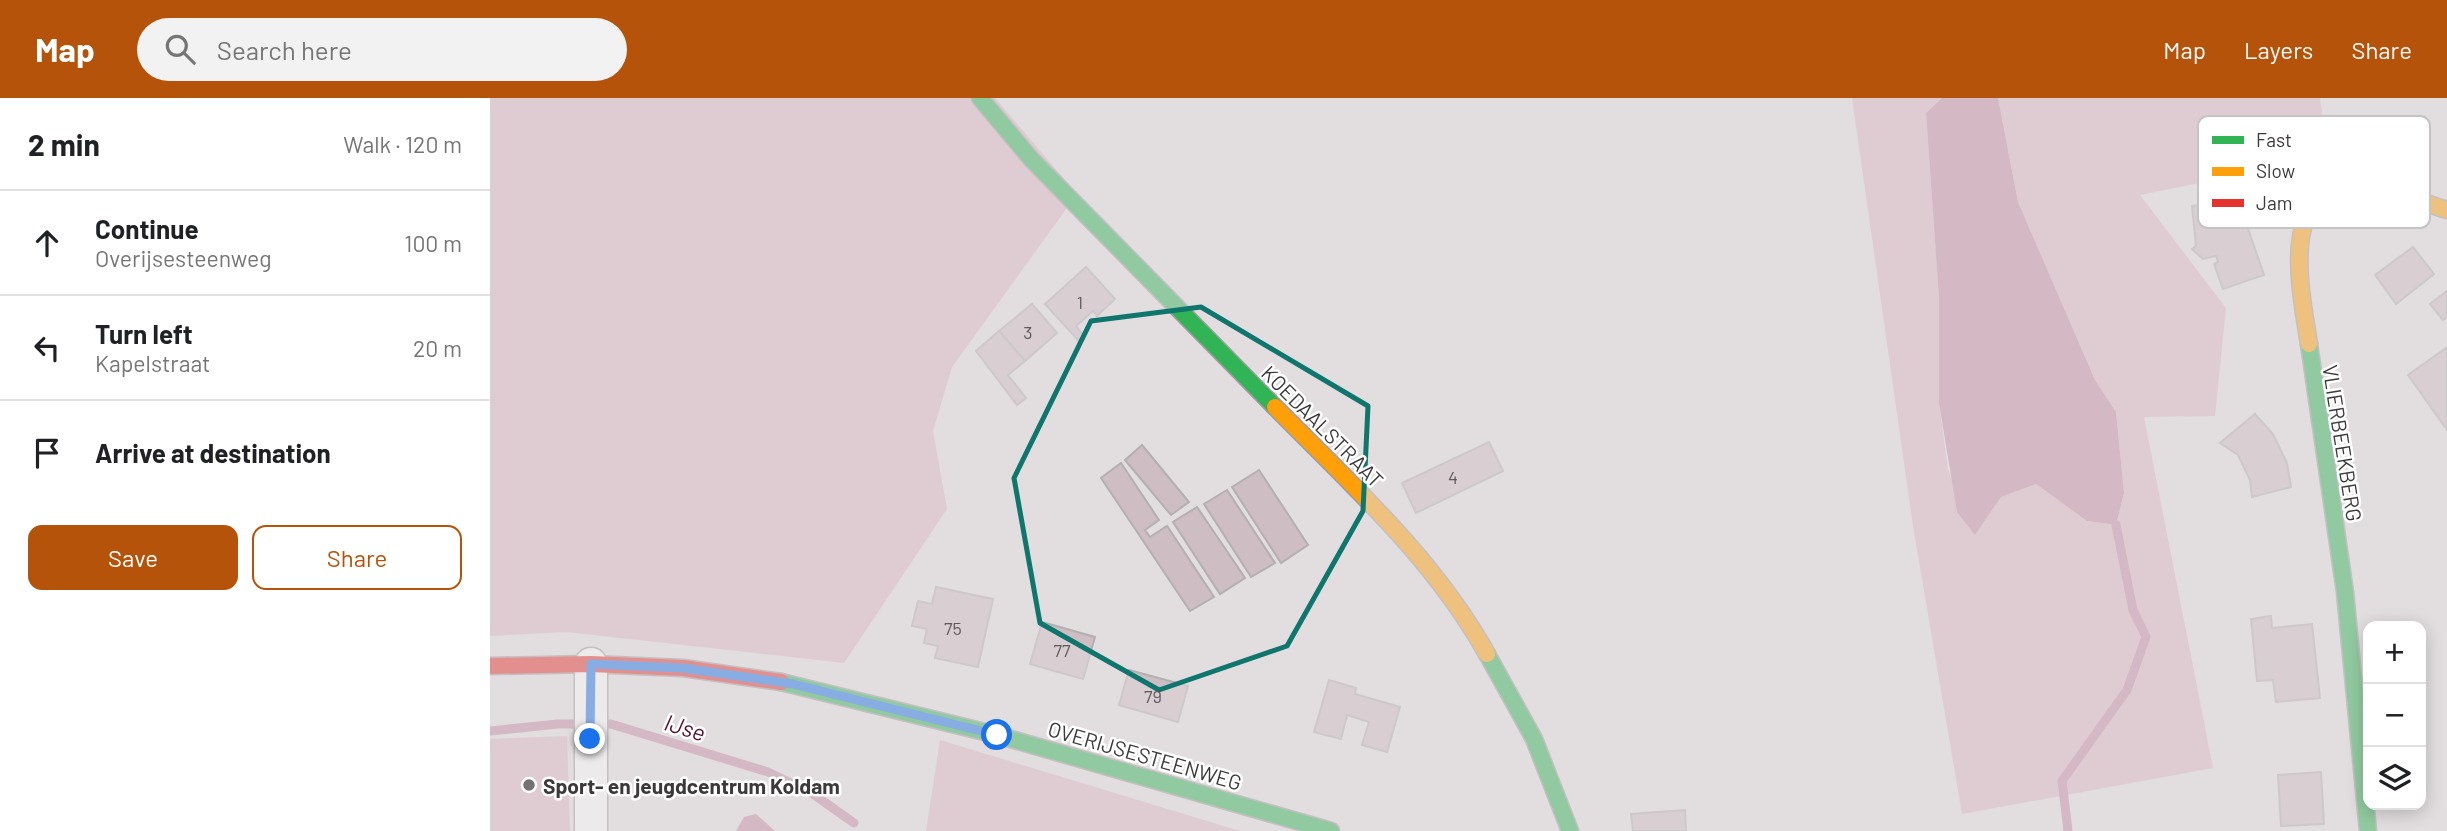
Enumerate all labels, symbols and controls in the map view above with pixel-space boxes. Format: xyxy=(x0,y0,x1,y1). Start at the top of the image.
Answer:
search box xyxy=(137,18,627,81)
text: Map xyxy=(35,29,95,69)
icon: search xyxy=(161,30,199,68)
text: Search here xyxy=(217,34,352,65)
text: Map xyxy=(2163,35,2206,64)
text: Layers xyxy=(2244,35,2313,64)
text: Share xyxy=(2351,35,2412,64)
legend xyxy=(2198,116,2430,228)
text: 2 min xyxy=(28,126,100,162)
text: Fast xyxy=(2256,128,2292,151)
text: Walk · 120 m xyxy=(343,130,462,158)
text: Slow xyxy=(2256,159,2295,182)
text: Jam xyxy=(2256,191,2292,214)
text: Continue xyxy=(95,213,199,244)
icon: ahead xyxy=(28,224,66,262)
text: 100 m xyxy=(404,229,462,257)
text: Overijsesteenweg xyxy=(95,244,272,272)
house number: 1 xyxy=(1077,291,1083,313)
text: Turn left xyxy=(95,318,193,349)
house number: 3 xyxy=(1023,321,1033,343)
icon: left xyxy=(28,329,66,367)
text: 20 m xyxy=(413,334,462,362)
text: Kapelstraat xyxy=(95,349,210,377)
street label: KOEDAALSTRAAT xyxy=(1257,360,1389,492)
street label: VLIERBEEKBERG xyxy=(2318,363,2368,523)
icon: arrive xyxy=(28,434,66,472)
text: Arrive at destination xyxy=(95,437,331,468)
house number: 4 xyxy=(1448,466,1458,488)
button: Save xyxy=(28,525,238,590)
button: Share xyxy=(252,525,462,590)
house number: 75 xyxy=(944,617,962,639)
map controls xyxy=(2363,621,2426,810)
button: + xyxy=(2363,621,2426,684)
house number: 77 xyxy=(1053,639,1071,661)
button: − xyxy=(2363,684,2426,747)
house number: 79 xyxy=(1144,685,1162,707)
water label: IJse xyxy=(661,708,709,746)
street label: OVERIJSESTEENWEG xyxy=(1045,715,1245,795)
route start xyxy=(981,719,1012,750)
route end xyxy=(574,723,605,754)
button: layers xyxy=(2363,747,2426,810)
place label: Sport- en jeugdcentrum Koldam xyxy=(543,773,840,798)
marker: Sport- en jeugdcentrum Koldam xyxy=(521,777,537,793)

